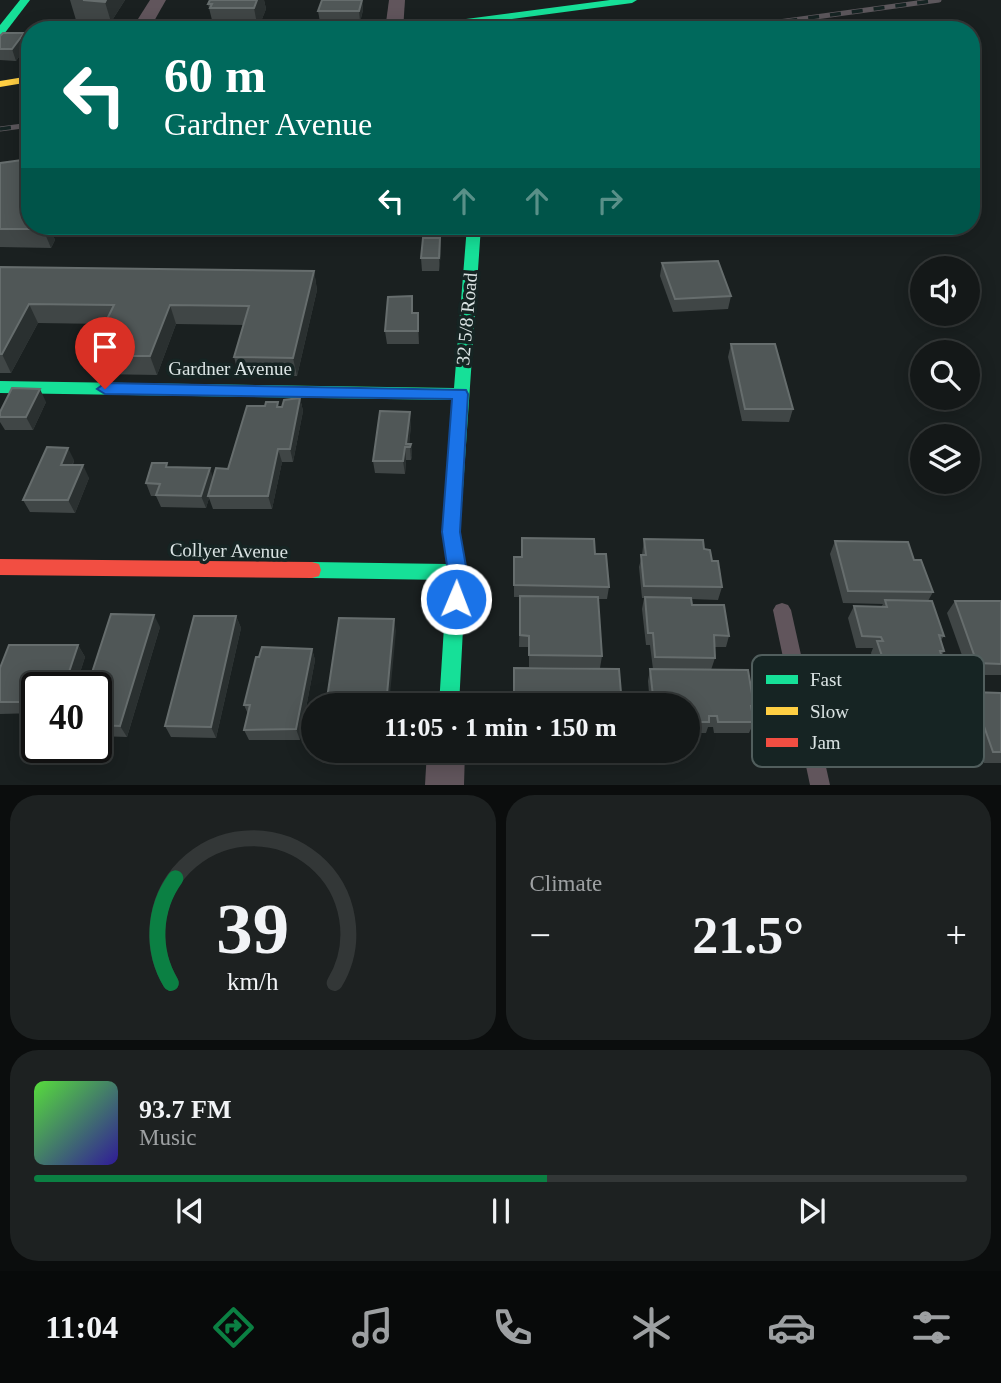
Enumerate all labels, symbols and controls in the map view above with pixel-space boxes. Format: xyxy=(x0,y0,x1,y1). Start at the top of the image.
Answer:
text: 60 m xyxy=(164,48,266,103)
icon: left xyxy=(49,49,140,140)
text: Gardner Avenue xyxy=(164,106,372,142)
icon: left xyxy=(372,182,410,220)
icon: ahead xyxy=(445,182,483,220)
icon: ahead xyxy=(518,182,556,220)
icon: right xyxy=(591,182,629,220)
map controls xyxy=(910,256,980,494)
button: sound xyxy=(910,256,980,326)
street label: 32 5/8 Road xyxy=(452,271,481,366)
pin xyxy=(75,317,135,389)
icon: arrive xyxy=(86,328,124,366)
button: search xyxy=(910,340,980,410)
street label: Gardner Avenue xyxy=(168,358,292,379)
button: layers xyxy=(910,424,980,494)
street label: Collyer Avenue xyxy=(170,539,288,562)
position arrow xyxy=(419,562,493,636)
legend xyxy=(752,655,984,767)
text: Fast xyxy=(810,669,842,690)
speed limit sign: 40 xyxy=(21,672,112,763)
text: Slow xyxy=(810,701,849,722)
text: 11:05 · 1 min · 150 m xyxy=(384,713,617,742)
text: Jam xyxy=(810,732,841,753)
text: Climate xyxy=(530,871,602,896)
text: 39 xyxy=(216,889,289,970)
text: 21.5° xyxy=(692,907,804,964)
text: − xyxy=(530,914,551,956)
text: + xyxy=(946,914,967,956)
text: km/h xyxy=(227,968,279,995)
text: 93.7 FM xyxy=(139,1095,231,1124)
text: Music xyxy=(139,1125,197,1150)
icon: previous xyxy=(171,1192,209,1230)
icon: pause xyxy=(482,1192,520,1230)
icon: next xyxy=(793,1192,831,1230)
icon: directions xyxy=(209,1303,258,1352)
icon: music xyxy=(348,1303,397,1352)
icon: phone xyxy=(488,1303,537,1352)
icon: climate xyxy=(627,1303,676,1352)
icon: car xyxy=(767,1303,816,1352)
icon: filters xyxy=(907,1303,956,1352)
text: 11:04 xyxy=(45,1309,118,1345)

